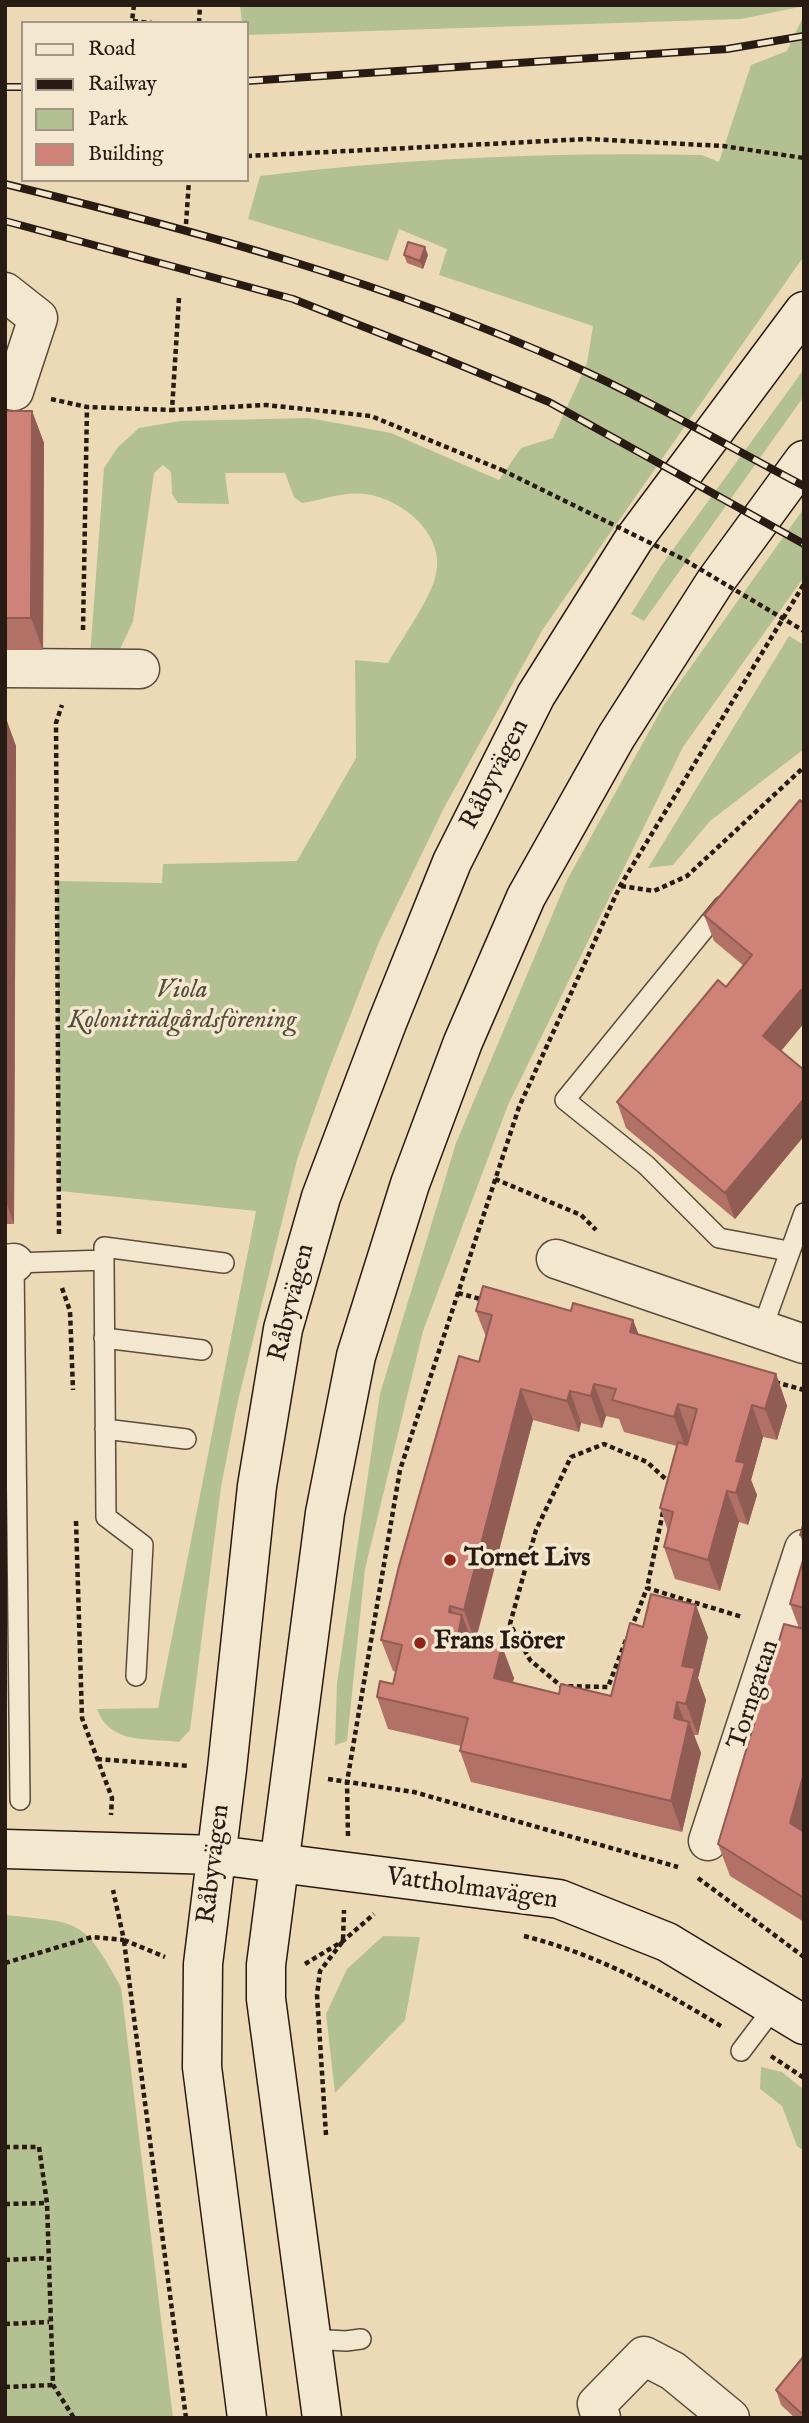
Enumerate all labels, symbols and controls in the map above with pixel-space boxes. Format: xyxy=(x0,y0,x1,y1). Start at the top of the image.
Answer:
legend xyxy=(21,21,248,182)
text: Road xyxy=(88,36,135,63)
text: Railway xyxy=(88,71,157,98)
text: Park xyxy=(88,106,128,133)
text: Building xyxy=(88,141,163,168)
street label: Råbyvägen xyxy=(455,714,537,836)
park label: Viola Koloniträdgårdsförening xyxy=(68,976,296,1038)
street label: Råbyvägen xyxy=(263,1241,323,1365)
place label: Tornet Livs xyxy=(464,1544,590,1576)
marker: Tornet Livs xyxy=(442,1552,458,1568)
place label: Frans Isörer xyxy=(434,1627,565,1659)
marker: Frans Isörer xyxy=(412,1635,428,1651)
street label: Torngatan xyxy=(723,1636,787,1754)
street label: Råbyvägen xyxy=(192,1803,238,1925)
street label: Vattholmavägen xyxy=(384,1863,560,1917)

